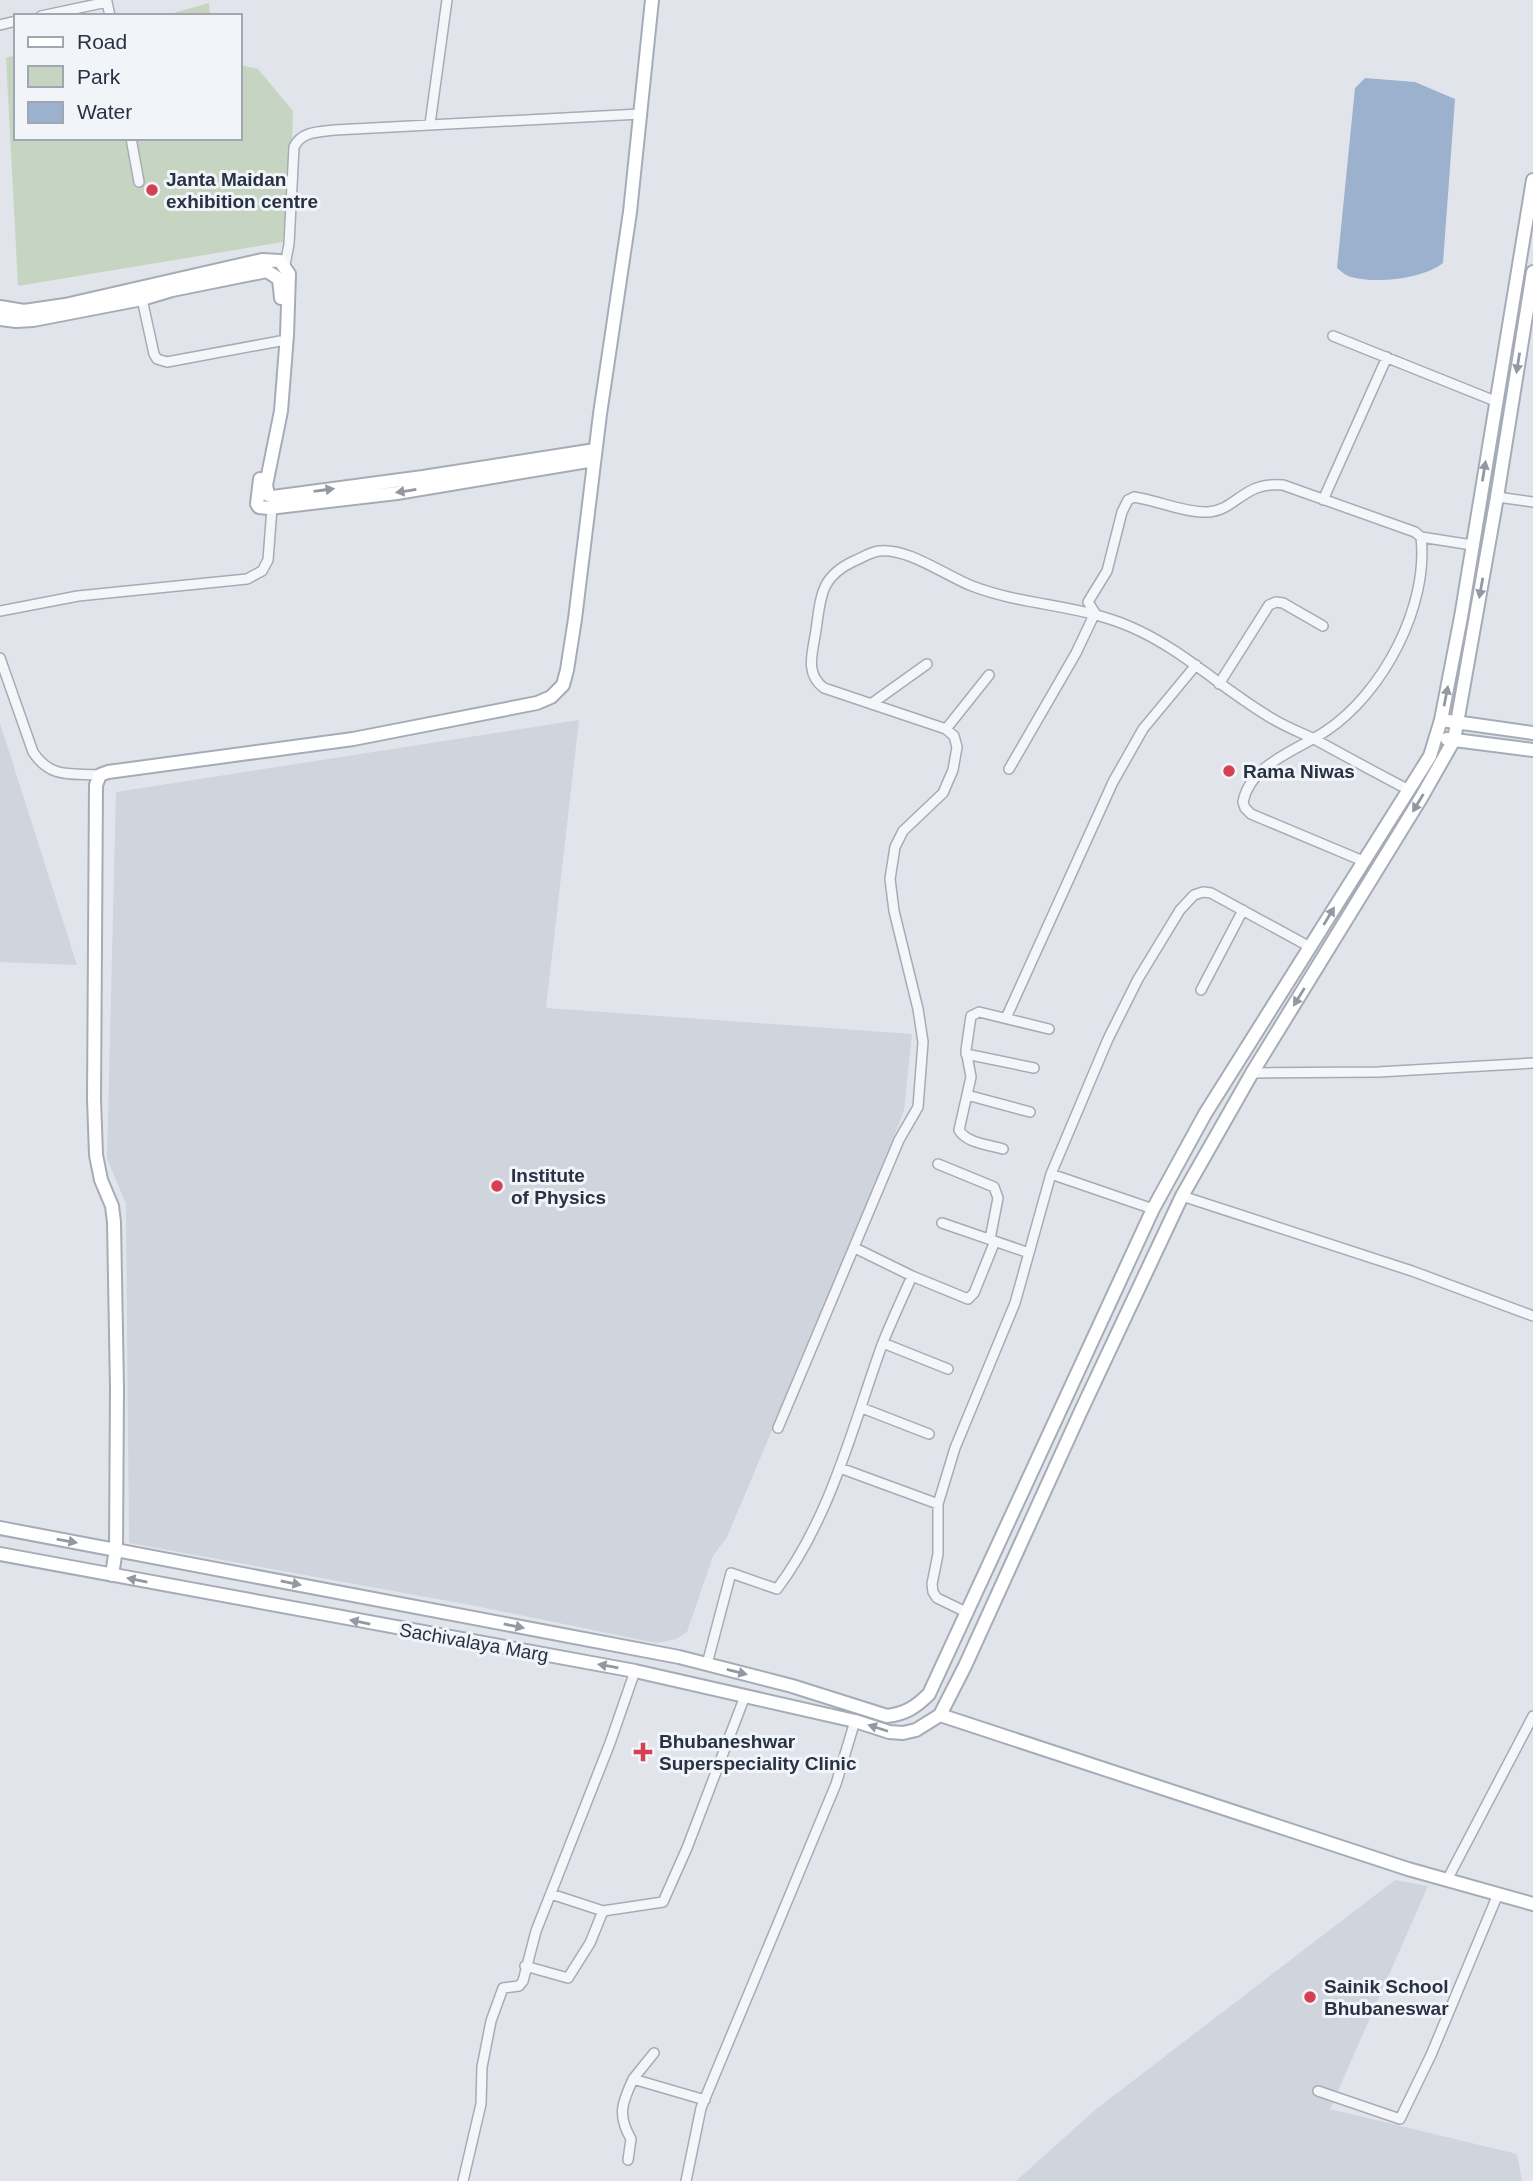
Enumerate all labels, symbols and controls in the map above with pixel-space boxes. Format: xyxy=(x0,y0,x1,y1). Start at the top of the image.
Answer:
legend xyxy=(14,14,242,140)
text: Road xyxy=(77,30,127,53)
text: Park xyxy=(77,65,121,88)
text: Water xyxy=(77,100,132,123)
place label: Janta Maidan exhibition centre xyxy=(166,169,318,212)
marker: Janta Maidan exhibition centre xyxy=(144,182,160,198)
one-way arrow xyxy=(1512,352,1523,374)
one-way arrow xyxy=(1478,460,1489,482)
one-way arrow xyxy=(313,485,335,496)
one-way arrow xyxy=(395,486,417,497)
one-way arrow xyxy=(1475,577,1486,599)
one-way arrow xyxy=(1440,685,1451,707)
place label: Rama Niwas xyxy=(1243,761,1355,782)
marker: Rama Niwas xyxy=(1221,763,1237,779)
one-way arrow xyxy=(1412,793,1424,813)
one-way arrow xyxy=(1323,907,1335,926)
one-way arrow xyxy=(1292,987,1305,1007)
place label: Institute of Physics xyxy=(511,1165,606,1208)
marker: Institute of Physics xyxy=(489,1178,505,1194)
one-way arrow xyxy=(56,1535,78,1546)
one-way arrow xyxy=(126,1574,148,1585)
one-way arrow xyxy=(280,1577,302,1588)
one-way arrow xyxy=(349,1616,371,1627)
street label: Sachivalaya Marg xyxy=(398,1619,550,1666)
one-way arrow xyxy=(503,1620,525,1631)
one-way arrow xyxy=(597,1660,619,1671)
one-way arrow xyxy=(726,1667,748,1678)
one-way arrow xyxy=(867,1723,888,1733)
place label: Bhubaneshwar Superspeciality Clinic xyxy=(659,1731,857,1774)
marker: Bhubaneshwar Superspeciality Clinic xyxy=(633,1742,653,1762)
place label: Sainik School Bhubaneswar xyxy=(1324,1976,1449,2019)
marker: Sainik School Bhubaneswar xyxy=(1302,1989,1318,2005)

